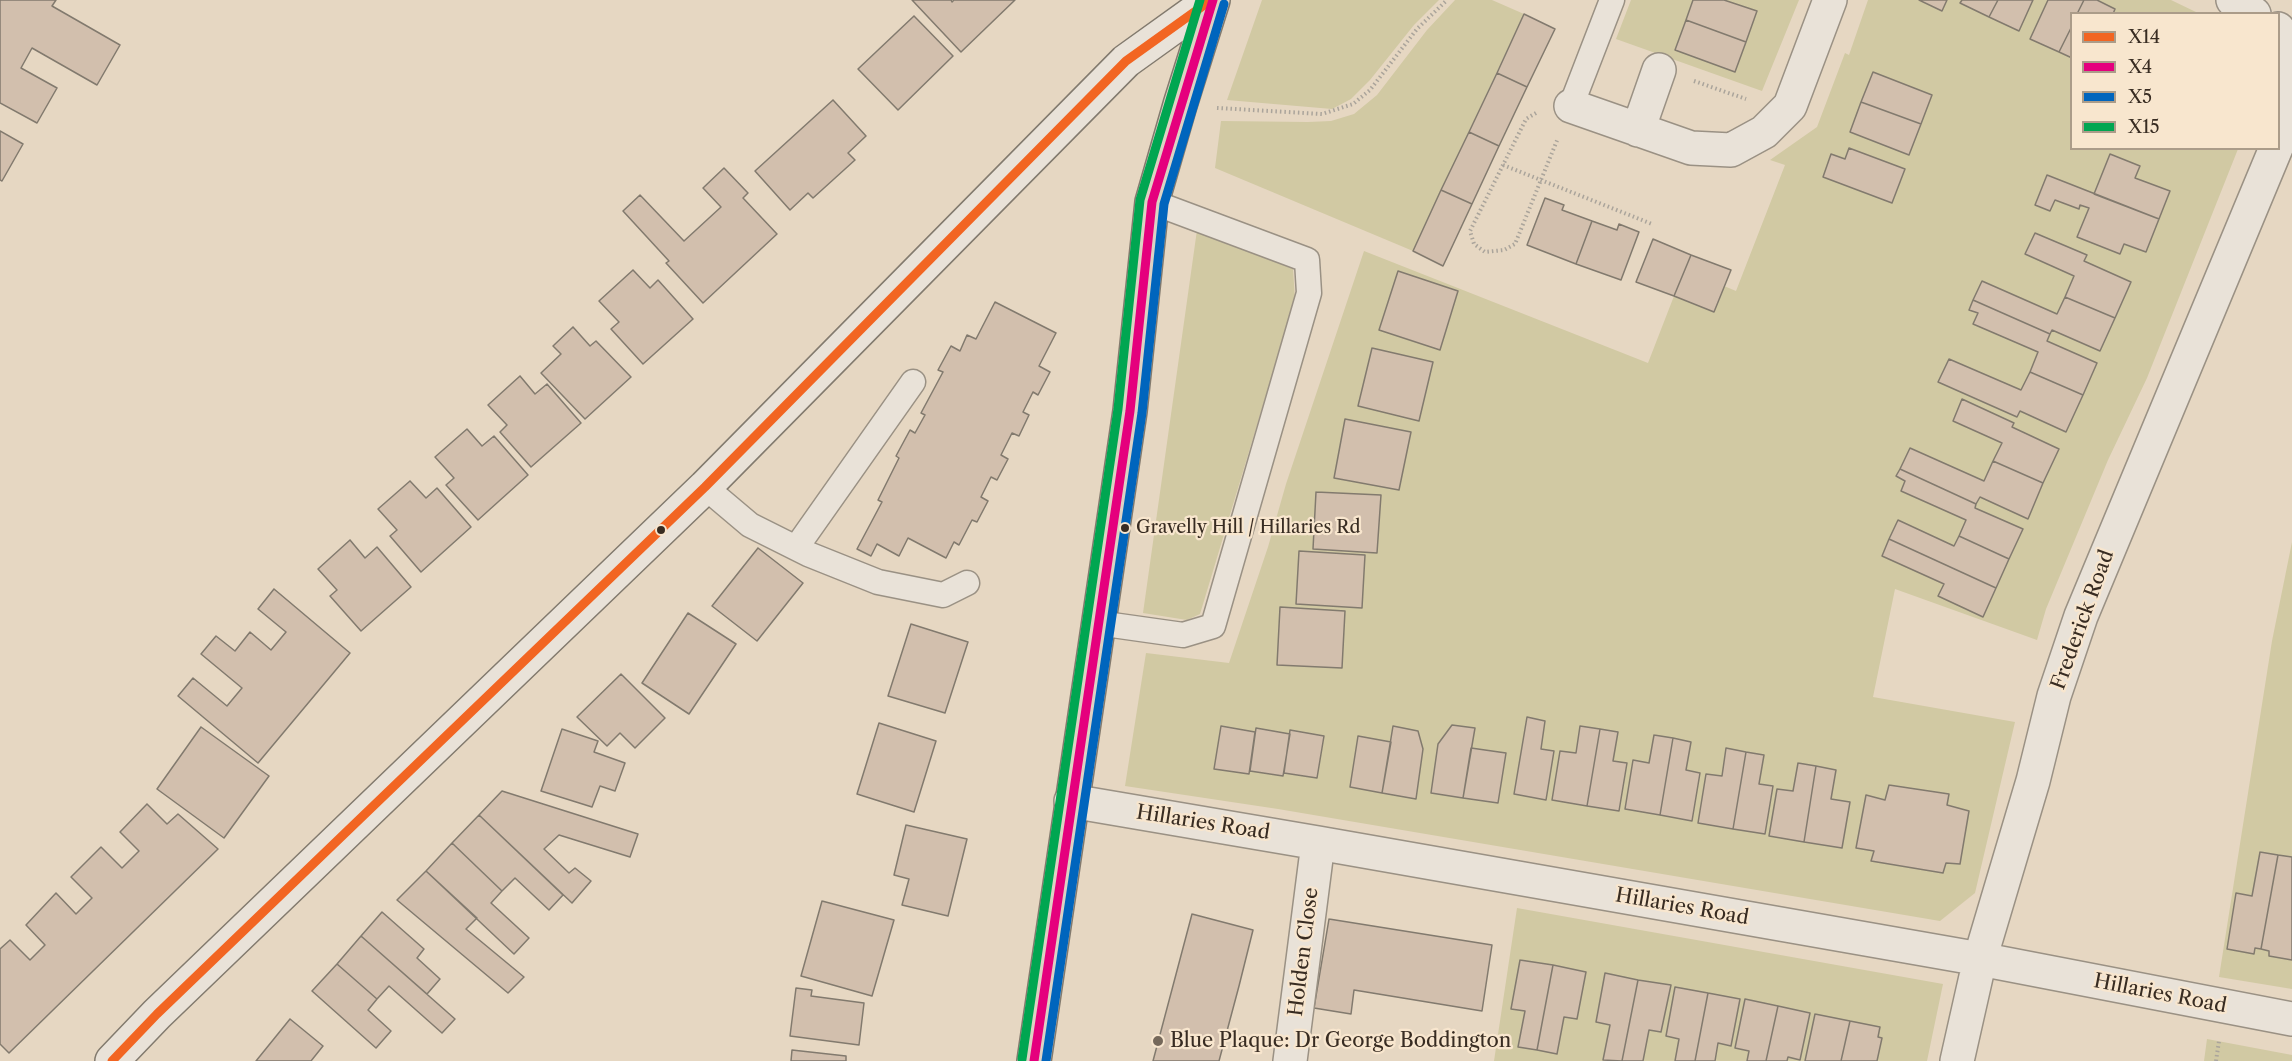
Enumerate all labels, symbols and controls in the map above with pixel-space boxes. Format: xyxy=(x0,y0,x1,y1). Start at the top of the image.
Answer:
legend xyxy=(2070,12,2280,150)
text: X14 xyxy=(2128,26,2160,48)
text: X4 xyxy=(2128,56,2152,78)
text: X5 xyxy=(2128,86,2152,108)
text: X15 xyxy=(2128,116,2160,138)
place label: Gravelly Hill / Hillaries Rd xyxy=(1136,517,1360,539)
marker: Gravelly Hill / Hillaries Rd xyxy=(1119,522,1131,534)
unlabelled marker xyxy=(655,524,667,536)
street label: Frederick Road xyxy=(2047,547,2119,693)
street label: Hillaries Road xyxy=(1135,801,1271,845)
street label: Hillaries Road xyxy=(1614,883,1750,931)
street label: Holden Close xyxy=(1284,886,1324,1018)
street label: Hillaries Road xyxy=(2092,969,2228,1019)
place label: Blue Plaque: Dr George Boddington xyxy=(1170,1029,1511,1053)
marker: Blue Plaque: Dr George Boddington xyxy=(1151,1034,1165,1048)

